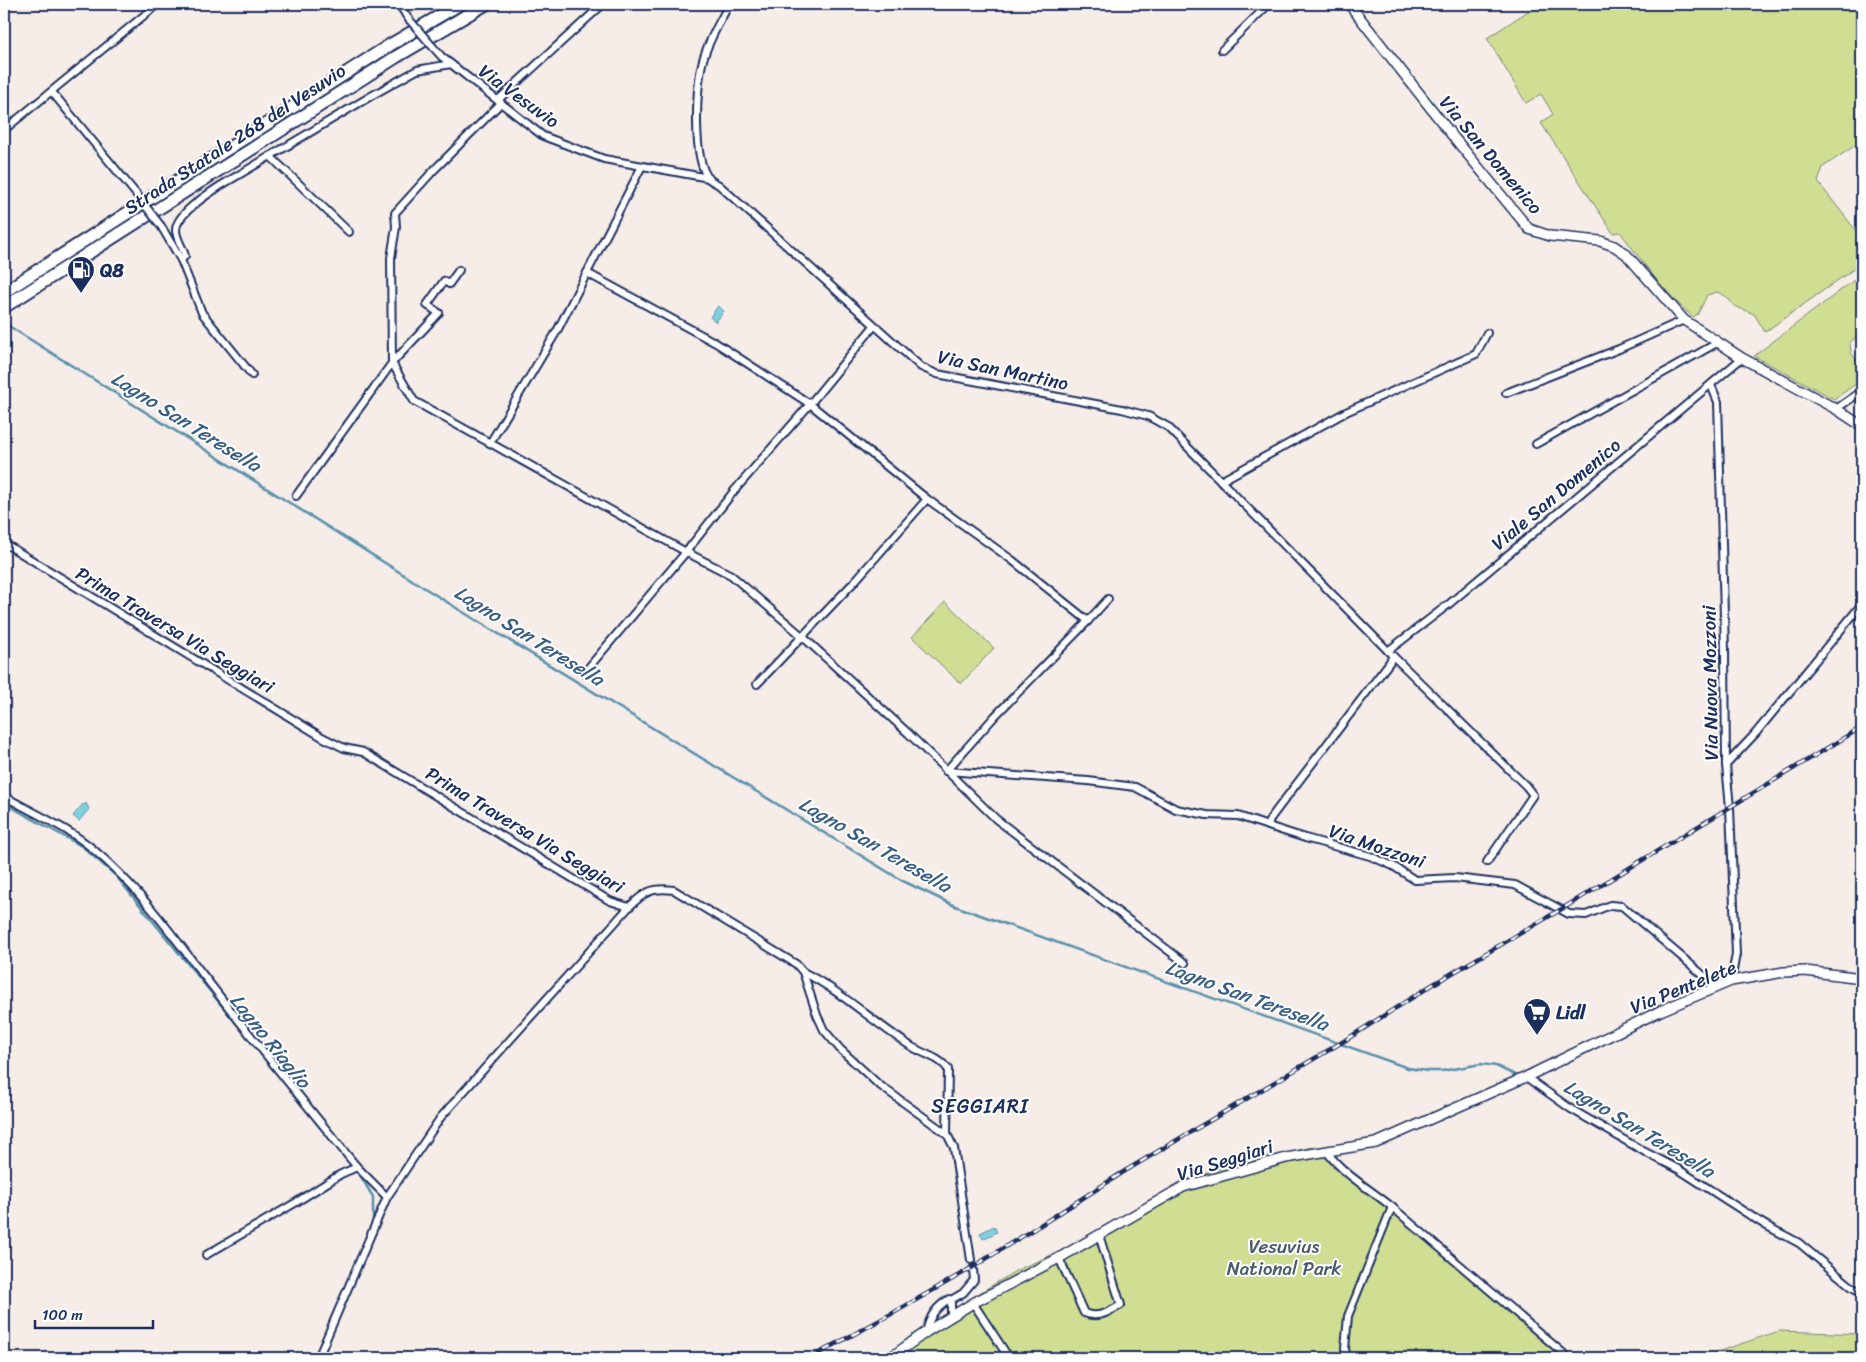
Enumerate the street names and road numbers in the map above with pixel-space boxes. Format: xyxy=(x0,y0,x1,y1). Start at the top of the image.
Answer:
street label: Strada Statale 268 del Vesuvio xyxy=(117,54,353,223)
street label: Via Vesuvio xyxy=(471,55,567,137)
street label: Via San Domenico xyxy=(1431,88,1551,222)
street label: Via San Martino xyxy=(935,340,1071,400)
street label: Viale San Domenico xyxy=(1483,429,1629,559)
street label: Prima Traversa Via Seggiari xyxy=(69,557,281,703)
street label: Via Nuova Mozzoni xyxy=(1692,604,1728,761)
street label: Prima Traversa Via Seggiari xyxy=(419,757,631,903)
street label: Via Mozzoni xyxy=(1324,814,1430,878)
street label: Via Pentelete xyxy=(1625,951,1741,1023)
street label: Via Seggiari xyxy=(1173,1130,1278,1190)

